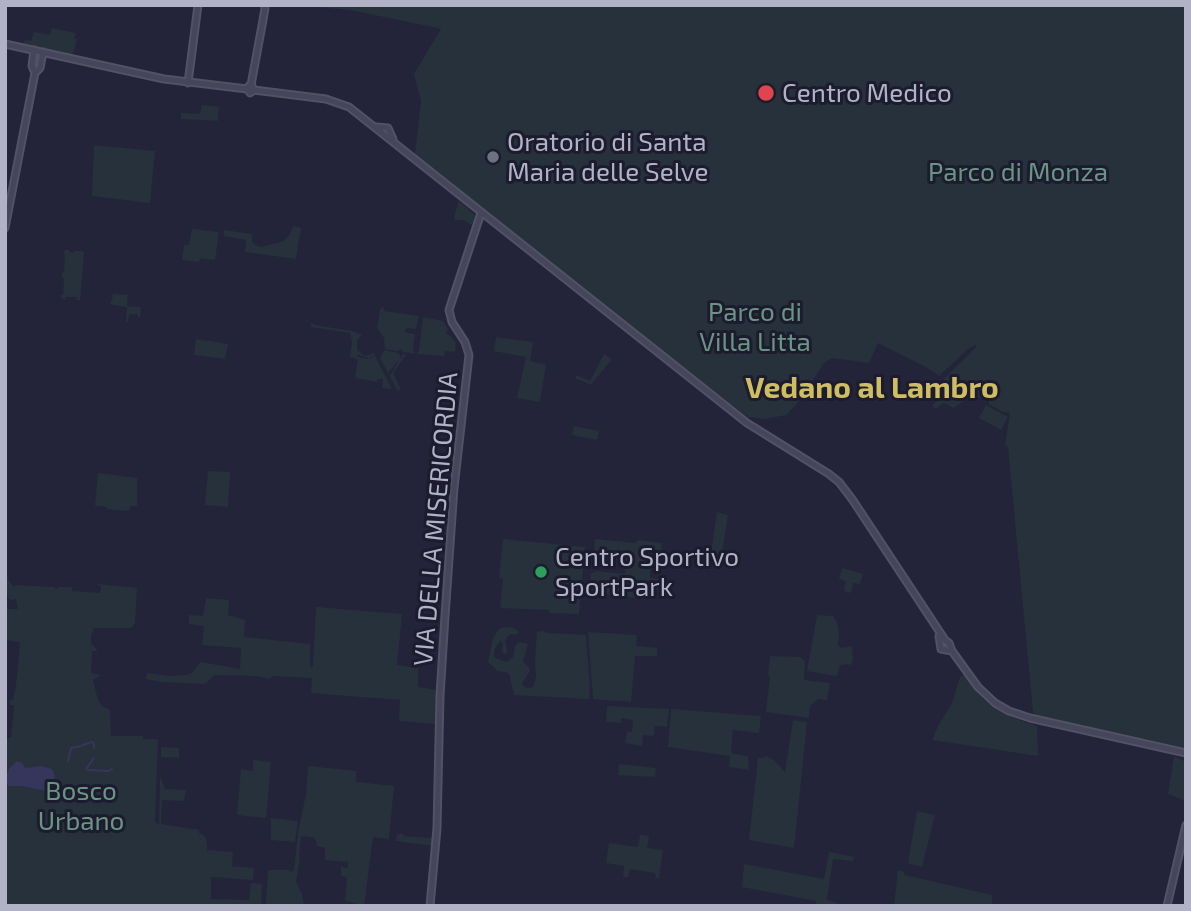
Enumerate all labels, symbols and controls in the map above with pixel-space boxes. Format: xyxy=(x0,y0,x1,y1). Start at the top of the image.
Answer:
place label: Centro Medico xyxy=(782,77,952,109)
marker: Centro Medico xyxy=(756,83,776,103)
place label: Oratorio di Santa Maria delle Selve xyxy=(507,126,708,188)
marker: Oratorio di Santa Maria delle Selve xyxy=(485,149,501,165)
park label: Parco di Monza xyxy=(928,156,1108,188)
park label: Parco di Villa Litta xyxy=(699,296,811,358)
district label: Vedano al Lambro xyxy=(745,370,999,406)
street label: VIA DELLA MISERICORDIA xyxy=(408,371,464,667)
place label: Centro Sportivo SportPark xyxy=(555,541,739,602)
marker: Centro Sportivo SportPark xyxy=(533,564,549,580)
park label: Bosco Urbano xyxy=(38,775,124,836)

